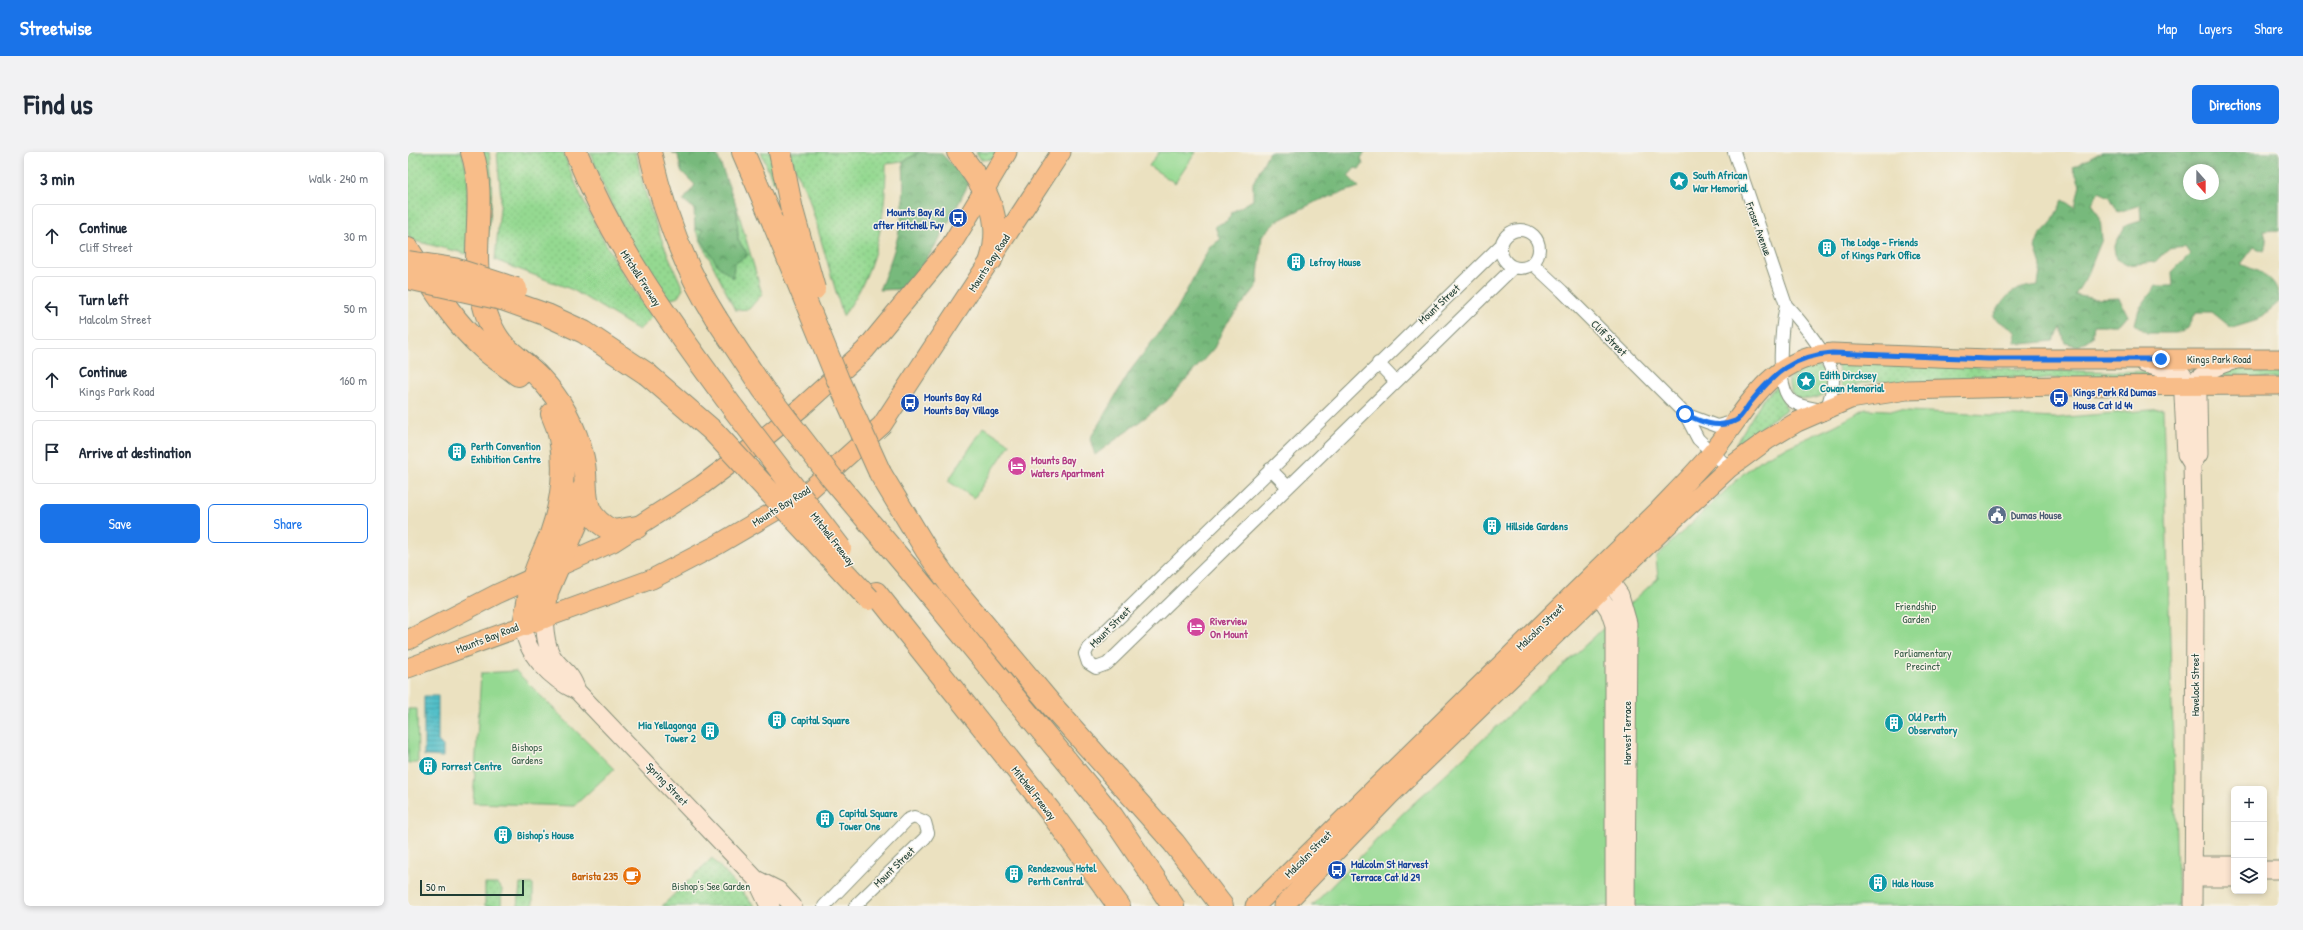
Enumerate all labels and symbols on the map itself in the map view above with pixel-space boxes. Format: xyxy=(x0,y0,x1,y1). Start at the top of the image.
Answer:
north arrow xyxy=(2183,164,2219,200)
place label: South African War Memorial xyxy=(1693,168,1749,195)
place icon: South African War Memorial xyxy=(1668,170,1690,192)
street label: Fraser Avenue xyxy=(1743,199,1775,258)
place label: Mounts Bay Rd after Mitchell Fwy xyxy=(874,205,945,233)
bus stop icon: Mounts Bay Rd after Mitchell Fwy xyxy=(947,207,969,229)
street label: Mounts Bay Road xyxy=(965,231,1013,294)
place label: The Lodge - Friends of Kings Park Office xyxy=(1840,235,1921,263)
building icon: The Lodge - Friends of Kings Park Office xyxy=(1816,237,1838,259)
street label: Mitchell Freeway xyxy=(618,247,665,309)
building icon: Lefroy House xyxy=(1285,251,1307,273)
place label: Lefroy House xyxy=(1310,255,1361,270)
street label: Mount Street xyxy=(1415,281,1463,327)
street label: Cliff Street xyxy=(1588,317,1630,359)
route end xyxy=(2152,350,2170,368)
street label: Kings Park Road xyxy=(2187,352,2252,366)
place label: Edith Dircksey Cowan Memorial xyxy=(1820,368,1885,395)
place icon: Edith Dircksey Cowan Memorial xyxy=(1795,370,1817,392)
place label: Kings Park Rd Dumas House Cat Id 44 xyxy=(2073,385,2157,412)
bus stop icon: Kings Park Rd Dumas House Cat Id 44 xyxy=(2048,387,2070,409)
place label: Mounts Bay Rd Mounts Bay Village xyxy=(924,390,1000,418)
bus stop icon: Mounts Bay Rd Mounts Bay Village xyxy=(899,392,921,414)
route start xyxy=(1676,405,1694,423)
place label: Perth Convention Exhibition Centre xyxy=(471,439,541,466)
building icon: Perth Convention Exhibition Centre xyxy=(446,441,468,463)
place label: Mounts Bay Waters Apartment xyxy=(1031,453,1105,481)
hotel icon: Mounts Bay Waters Apartment xyxy=(1006,455,1028,477)
street label: Mounts Bay Road xyxy=(749,482,813,529)
public building icon: Dumas House xyxy=(1986,504,2008,526)
place label: Dumas House xyxy=(2011,508,2062,522)
street label: Mitchell Freeway xyxy=(808,509,859,569)
building icon: Hillside Gardens xyxy=(1481,515,1503,537)
place label: Hillside Gardens xyxy=(1506,519,1569,533)
park label: Friendship Garden xyxy=(1895,599,1937,626)
street label: Malcolm Street xyxy=(1513,601,1567,653)
street label: Mount Street xyxy=(1087,603,1134,650)
place label: Riverview On Mount xyxy=(1210,614,1249,641)
hotel icon: Riverview On Mount xyxy=(1185,616,1207,638)
street label: Mounts Bay Road xyxy=(454,619,521,656)
park label: Parliamentary Precinct xyxy=(1894,646,1952,673)
street label: Havelock Street xyxy=(2188,654,2202,716)
street label: Harvest Terrace xyxy=(1620,700,1634,765)
building icon: Capital Square xyxy=(766,709,788,731)
place label: Old Perth Observatory xyxy=(1908,710,1958,738)
building icon: Old Perth Observatory xyxy=(1883,712,1905,734)
place label: Capital Square xyxy=(791,713,850,728)
place label: Mia Yellagonga Tower 2 xyxy=(638,718,697,745)
building icon: Mia Yellagonga Tower 2 xyxy=(699,720,721,742)
park label: Bishops Gardens xyxy=(511,740,543,767)
building icon: Forrest Centre xyxy=(417,755,439,777)
place label: Forrest Centre xyxy=(441,759,502,773)
street label: Spring Street xyxy=(643,760,691,809)
street label: Mitchell Freeway xyxy=(1009,763,1060,823)
place label: Capital Square Tower One xyxy=(838,806,898,833)
building icon: Capital Square Tower One xyxy=(814,808,836,830)
building icon: Bishop's House xyxy=(492,824,514,846)
street label: Malcolm Street xyxy=(1281,827,1335,881)
place label: Bishop's House xyxy=(517,828,575,843)
street label: Mount Street xyxy=(870,844,918,890)
place label: Malcolm St Harvest Terrace Cat Id 29 xyxy=(1350,857,1429,884)
bus stop icon: Malcolm St Harvest Terrace Cat Id 29 xyxy=(1326,859,1348,881)
place label: Rendezvous Hotel Perth Central xyxy=(1028,861,1097,888)
building icon: Rendezvous Hotel Perth Central xyxy=(1003,863,1025,885)
cafe icon: Barista 235 xyxy=(621,865,643,887)
place label: Barista 235 xyxy=(572,869,618,883)
building icon: Hale House xyxy=(1867,872,1889,894)
place label: Hale House xyxy=(1892,876,1935,890)
scale bar xyxy=(420,878,524,897)
park label: Bishop's See Garden xyxy=(672,879,750,893)

